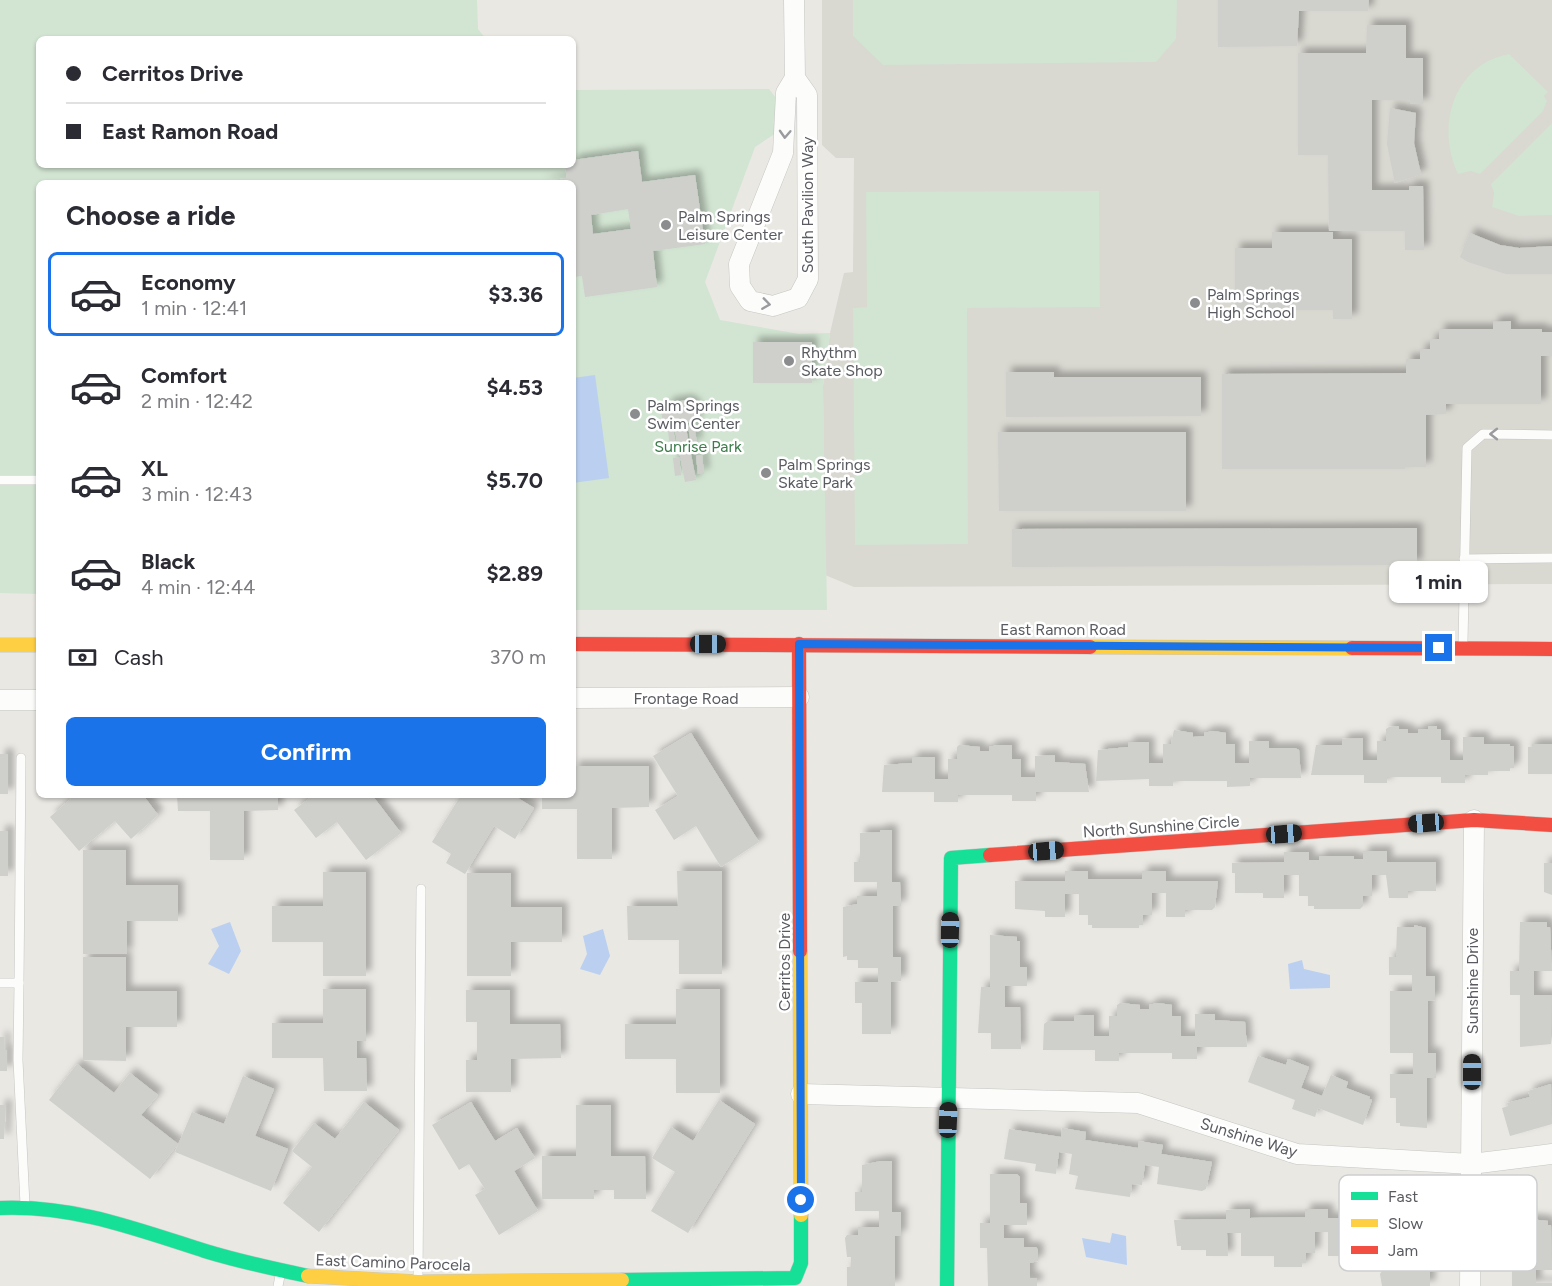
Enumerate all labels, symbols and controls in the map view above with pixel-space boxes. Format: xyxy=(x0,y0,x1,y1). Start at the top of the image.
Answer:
text: Cerritos Drive xyxy=(102,60,243,87)
text: East Ramon Road xyxy=(102,118,278,145)
one-way arrow xyxy=(778,130,791,139)
street label: South Pavilion Way xyxy=(798,136,817,273)
text: Choose a ride xyxy=(66,199,235,232)
place label: Palm Springs Leisure Center xyxy=(678,207,783,244)
marker: Palm Springs Leisure Center xyxy=(659,218,673,232)
icon: car xyxy=(69,267,123,321)
text: Economy xyxy=(141,269,236,296)
text: $3.36 xyxy=(488,281,543,308)
place label: Palm Springs High School xyxy=(1207,285,1300,322)
text: 1 min · 12:41 xyxy=(141,296,247,320)
marker: Palm Springs High School xyxy=(1188,296,1202,310)
one-way arrow xyxy=(761,297,771,310)
place label: Rhythm Skate Shop xyxy=(801,343,883,380)
marker: Rhythm Skate Shop xyxy=(782,354,796,368)
icon: car xyxy=(69,360,123,414)
text: Comfort xyxy=(141,362,227,389)
text: $4.53 xyxy=(486,374,543,401)
text: 2 min · 12:42 xyxy=(141,389,253,413)
place label: Palm Springs Swim Center xyxy=(647,396,741,433)
marker: Palm Springs Swim Center xyxy=(628,407,642,421)
one-way arrow xyxy=(1489,428,1498,440)
park label: Sunrise Park xyxy=(654,437,742,456)
icon: car xyxy=(69,453,123,507)
text: XL xyxy=(141,455,168,482)
place label: Palm Springs Skate Park xyxy=(778,455,871,492)
marker: Palm Springs Skate Park xyxy=(759,466,773,480)
text: $5.70 xyxy=(486,467,543,494)
text: 3 min · 12:43 xyxy=(141,482,252,506)
icon: car xyxy=(69,546,123,600)
text: Black xyxy=(141,548,195,575)
text: $2.89 xyxy=(486,560,543,587)
callout: 1 min xyxy=(1390,561,1488,603)
text: 1 min xyxy=(1415,570,1462,594)
text: 4 min · 12:44 xyxy=(141,575,255,599)
street label: East Ramon Road xyxy=(1000,620,1126,639)
route end xyxy=(1425,634,1452,661)
car xyxy=(690,635,726,653)
icon: cash xyxy=(66,641,99,674)
text: Cash xyxy=(114,644,164,671)
text: 370 m xyxy=(490,645,546,669)
street label: Frontage Road xyxy=(633,689,739,708)
button: Confirm xyxy=(66,717,546,786)
street label: North Sunshine Circle xyxy=(1082,812,1240,841)
car xyxy=(1407,813,1445,833)
car xyxy=(1265,824,1303,844)
car xyxy=(1027,841,1065,861)
street label: Cerritos Drive xyxy=(775,912,794,1011)
car xyxy=(941,912,959,948)
street label: Sunshine Drive xyxy=(1463,928,1482,1034)
car xyxy=(1463,1054,1481,1090)
car xyxy=(938,1102,958,1138)
street label: Sunshine Way xyxy=(1198,1114,1300,1161)
legend xyxy=(1339,1175,1537,1271)
route start xyxy=(787,1186,814,1213)
text: Fast xyxy=(1388,1187,1418,1206)
text: Slow xyxy=(1388,1214,1423,1233)
text: Jam xyxy=(1388,1241,1418,1260)
street label: East Camino Parocela xyxy=(315,1250,471,1275)

